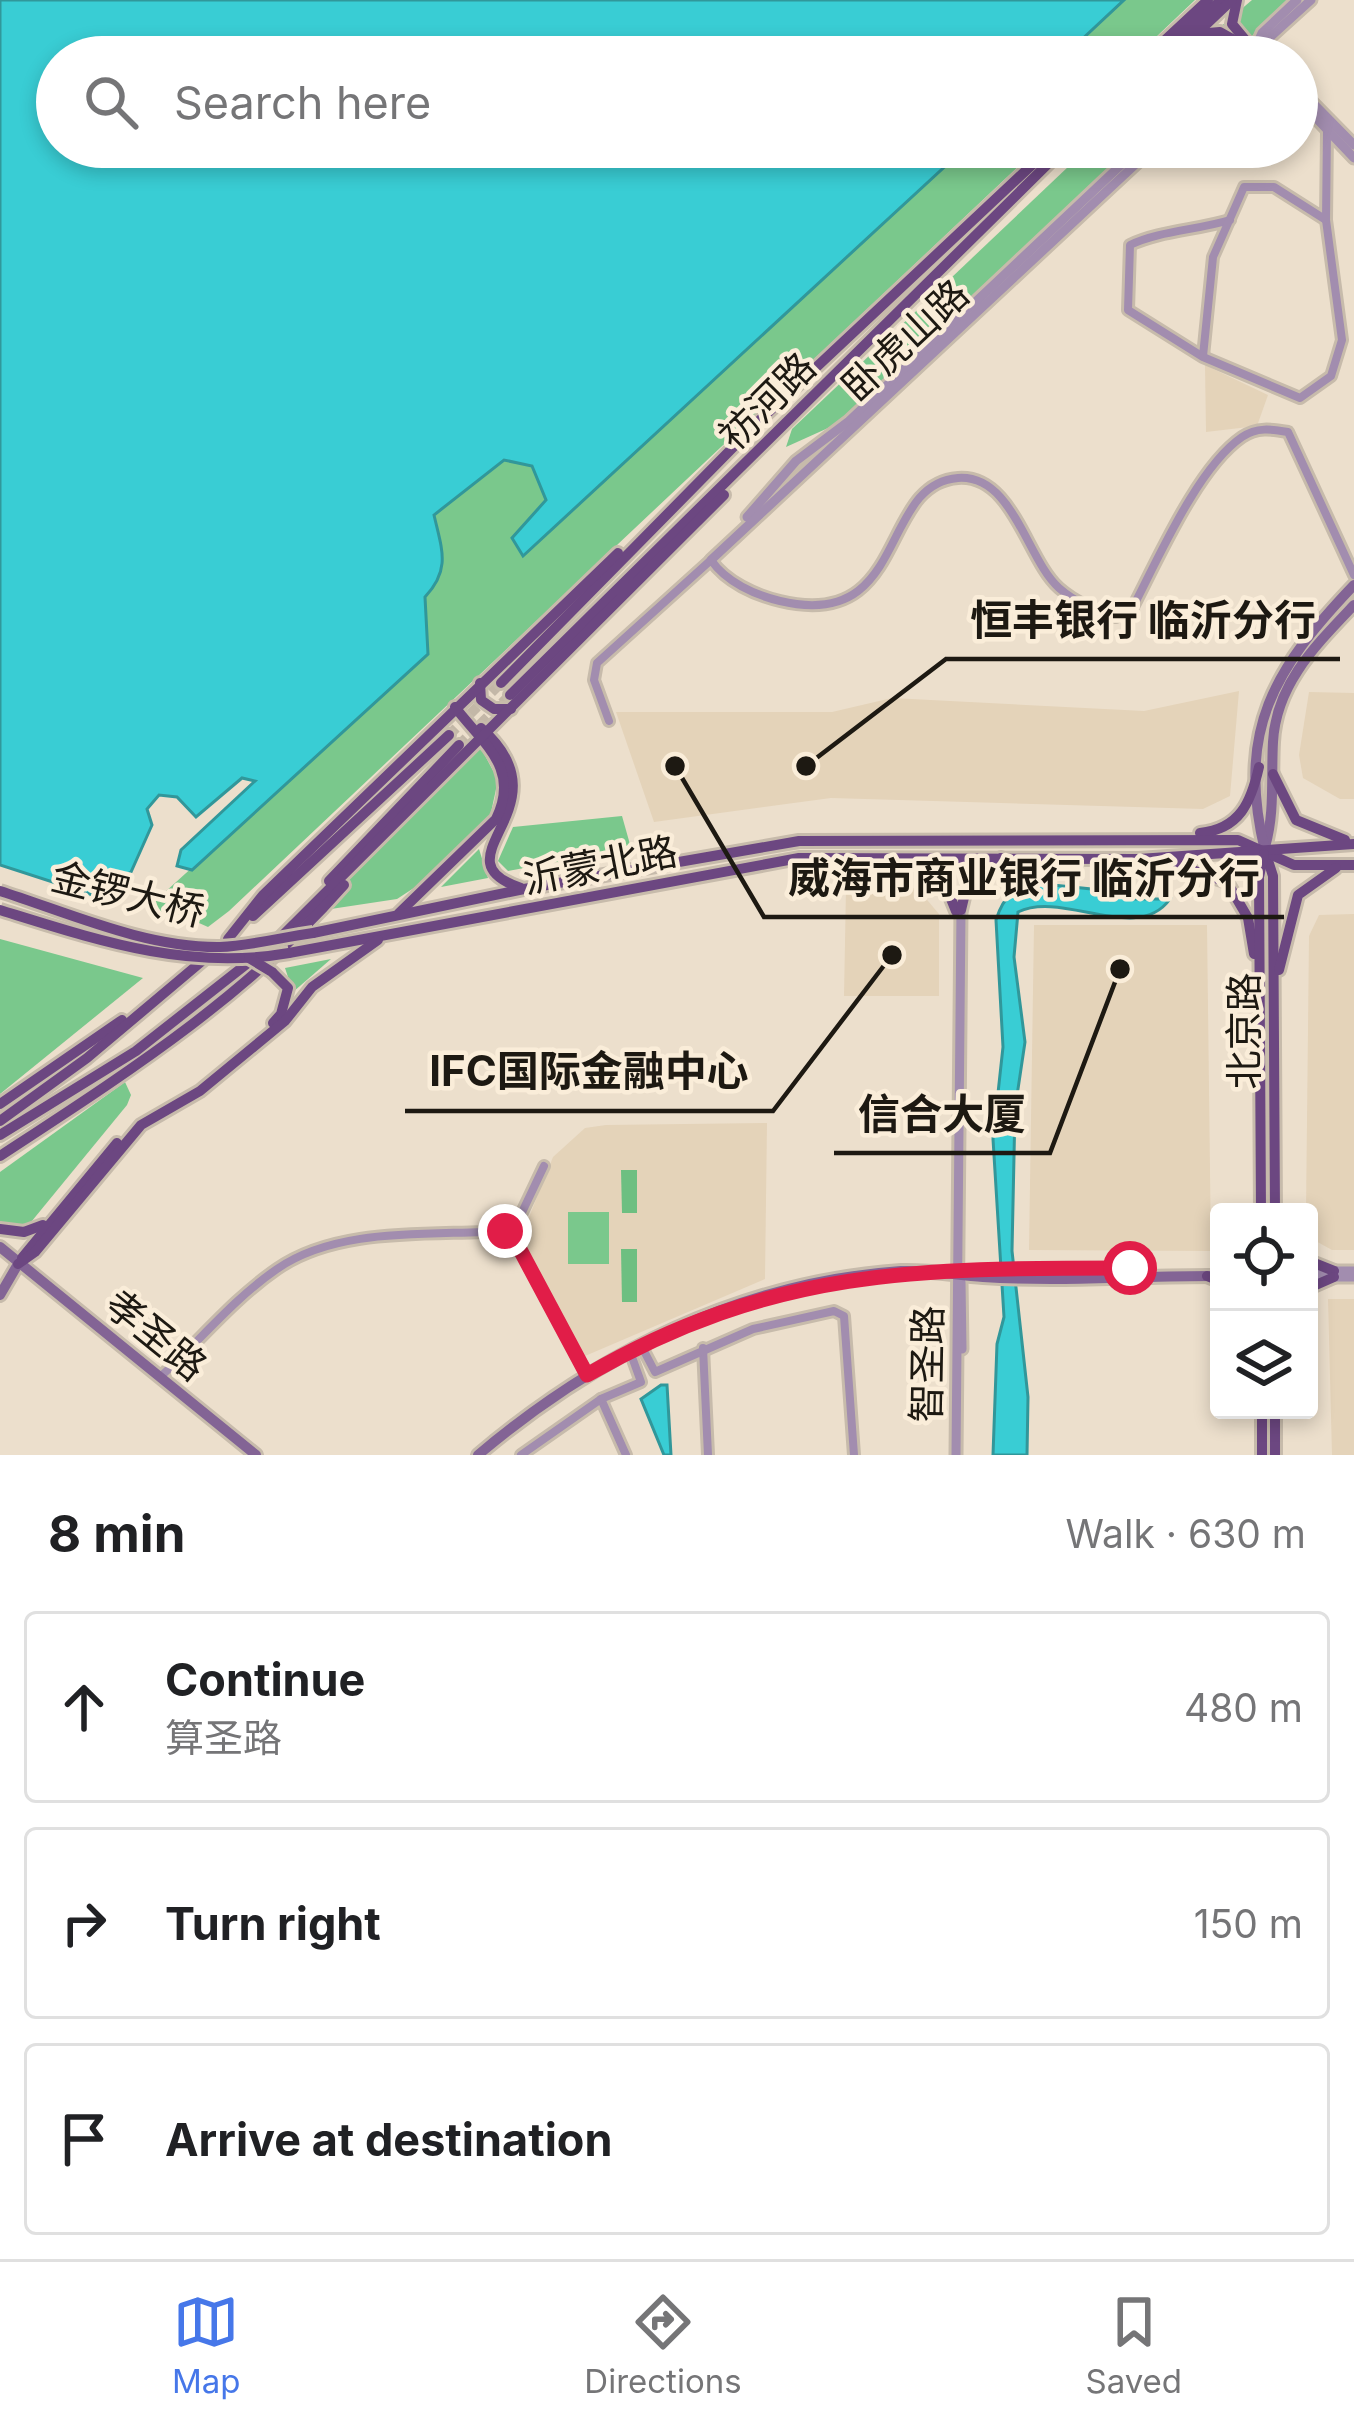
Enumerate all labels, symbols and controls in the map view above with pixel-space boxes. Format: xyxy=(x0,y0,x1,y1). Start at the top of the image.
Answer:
search box xyxy=(36,36,1318,168)
icon: search xyxy=(78,69,144,135)
text: Search here xyxy=(174,75,431,130)
street label: 卧虎山路 xyxy=(832,269,978,410)
street label: 祊河路 xyxy=(709,343,825,459)
callout: 恒丰银行 临沂分行 xyxy=(946,581,1340,659)
text: 恒丰银行 临沂分行 xyxy=(970,594,1316,645)
street label: 沂蒙北路 xyxy=(519,827,681,902)
callout: 威海市商业银行 临沂分行 xyxy=(764,839,1284,917)
street label: 金锣大桥 xyxy=(47,852,209,935)
text: 威海市商业银行 临沂分行 xyxy=(788,852,1260,903)
street label: 北京路 xyxy=(1220,972,1267,1090)
callout: IFC国际金融中心 xyxy=(405,1033,773,1111)
text: IFC国际金融中心 xyxy=(429,1045,749,1096)
callout: 信合大厦 xyxy=(834,1075,1050,1153)
text: 信合大厦 xyxy=(858,1088,1026,1139)
map controls xyxy=(1210,1203,1318,1419)
button: locate xyxy=(1210,1203,1318,1311)
route end xyxy=(478,1204,532,1258)
route start xyxy=(1103,1241,1157,1295)
street label: 孝圣路 xyxy=(96,1280,217,1390)
street label: 智圣路 xyxy=(902,1305,951,1423)
button: layers xyxy=(1210,1311,1318,1419)
text: 8 min xyxy=(48,1503,185,1564)
text: Walk · 630 m xyxy=(1066,1510,1306,1557)
text: Continue xyxy=(165,1652,365,1707)
icon: ahead xyxy=(51,1674,117,1740)
text: 480 m xyxy=(1184,1684,1303,1731)
text: 算圣路 xyxy=(165,1714,282,1761)
icon: right xyxy=(51,1890,117,1956)
text: Turn right xyxy=(165,1896,381,1951)
text: 150 m xyxy=(1194,1900,1303,1947)
icon: arrive xyxy=(51,2106,117,2172)
text: Arrive at destination xyxy=(165,2112,612,2167)
tab: Map xyxy=(172,2289,240,2401)
tab: Directions xyxy=(584,2289,742,2401)
tab: Saved xyxy=(1085,2289,1182,2401)

